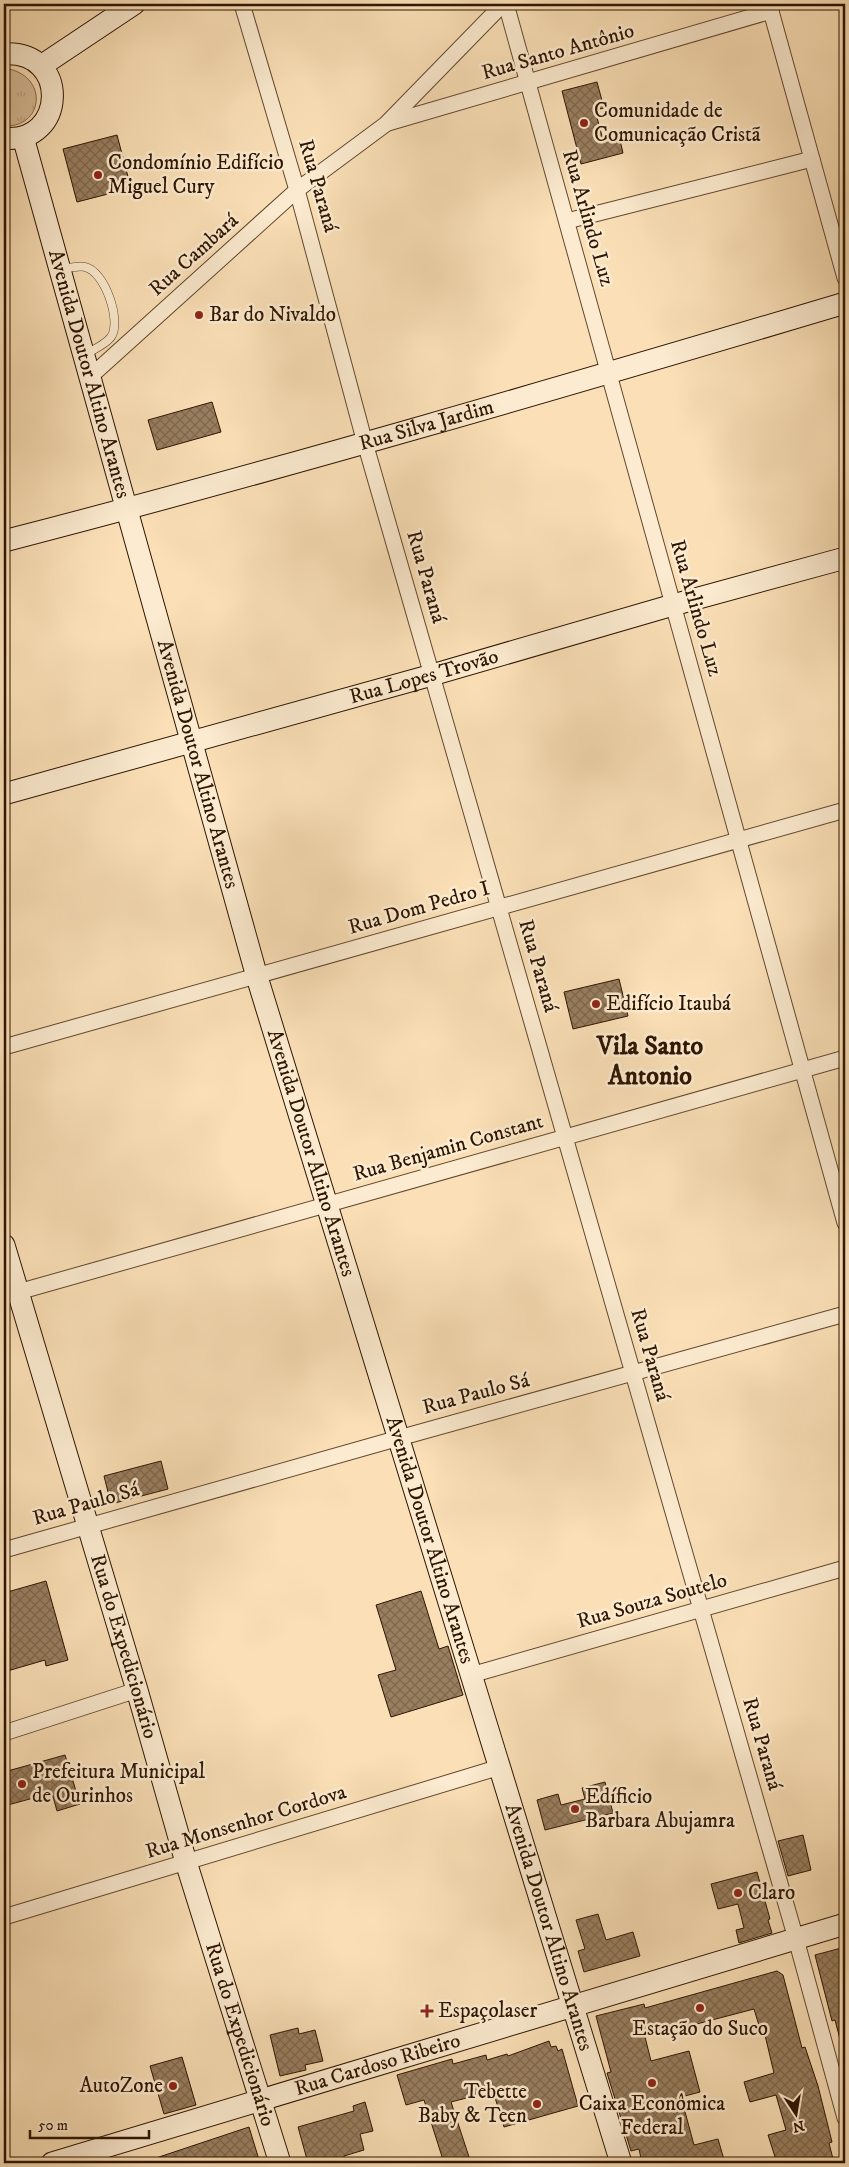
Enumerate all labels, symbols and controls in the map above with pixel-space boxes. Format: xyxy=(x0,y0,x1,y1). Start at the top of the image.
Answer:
street label: Rua Santo Antônio xyxy=(479,18,637,86)
place label: Comunidade de Comunicação Cristã xyxy=(594,98,761,148)
marker: Comunidade de Comunicação Cristã xyxy=(578,117,590,129)
street label: Rua Paraná xyxy=(292,137,344,235)
street label: Rua Arlindo Luz xyxy=(556,147,620,289)
place label: Condomínio Edifício Miguel Cury xyxy=(108,150,284,200)
marker: Condomínio Edifício Miguel Cury xyxy=(92,169,104,181)
street label: Rua Cambará xyxy=(144,208,244,302)
street label: Avenida Doutor Altino Arantes xyxy=(42,247,136,501)
place label: Bar do Nivaldo xyxy=(209,302,336,328)
marker: Bar do Nivaldo xyxy=(193,309,205,321)
street label: Rua Silva Jardim xyxy=(356,394,497,457)
street label: Rua Paraná xyxy=(400,528,452,626)
street label: Rua Arlindo Luz xyxy=(664,537,728,679)
street label: Avenida Doutor Altino Arantes xyxy=(151,637,245,892)
street label: Rua Lopes Trovão xyxy=(346,643,502,710)
street label: Rua Dom Pedro I xyxy=(345,875,493,941)
street label: Rua Paraná xyxy=(512,917,564,1015)
place label: Edifício Itaubá xyxy=(606,991,731,1017)
marker: Edifício Itaubá xyxy=(590,998,602,1010)
street label: Avenida Doutor Altino Arantes xyxy=(261,1026,361,1280)
district label: Vila Santo Antonio xyxy=(596,1030,704,1093)
street label: Rua Benjamin Constant xyxy=(350,1108,546,1188)
street label: Rua Paraná xyxy=(624,1306,676,1404)
street label: Rua Paulo Sá xyxy=(420,1367,532,1421)
street label: Avenida Doutor Altino Arantes xyxy=(380,1413,480,1667)
street label: Rua Paulo Sá xyxy=(30,1476,142,1532)
street label: Rua do Expedicionário xyxy=(84,1551,163,1742)
street label: Rua Souza Soutelo xyxy=(574,1567,730,1635)
street label: Rua Paraná xyxy=(736,1695,788,1793)
place label: Prefeitura Municipal de Ourinhos xyxy=(32,1759,206,1809)
marker: Prefeitura Municipal de Ourinhos xyxy=(16,1778,28,1790)
street label: Rua Monsenhor Cordova xyxy=(143,1779,350,1865)
place label: Edíficio Barbara Abujamra xyxy=(585,1784,735,1834)
street label: Avenida Doutor Altino Arantes xyxy=(498,1800,599,2054)
marker: Edíficio Barbara Abujamra xyxy=(569,1803,581,1815)
place label: Claro xyxy=(748,1880,795,1906)
marker: Claro xyxy=(732,1887,744,1899)
street label: Rua do Expedicionário xyxy=(199,1939,281,2130)
place label: Espaçolaser xyxy=(438,1998,537,2024)
marker: Estação do Suco xyxy=(694,2002,706,2014)
marker: Espaçolaser xyxy=(420,2004,434,2018)
place label: Estação do Suco xyxy=(632,2016,768,2042)
street label: Rua Cardoso Ribeiro xyxy=(291,2028,464,2102)
place label: AutoZone xyxy=(79,2073,163,2099)
marker: Caixa Econômica Federal xyxy=(646,2077,658,2089)
place label: Tebette Baby & Teen xyxy=(418,2079,527,2129)
marker: AutoZone xyxy=(167,2080,179,2092)
north arrow xyxy=(772,2090,822,2140)
place label: Caixa Econômica Federal xyxy=(579,2091,725,2141)
marker: Tebette Baby & Teen xyxy=(531,2098,543,2110)
scale bar xyxy=(30,2107,149,2139)
text: 50 m xyxy=(38,2116,68,2135)
text: N xyxy=(791,2116,806,2136)

